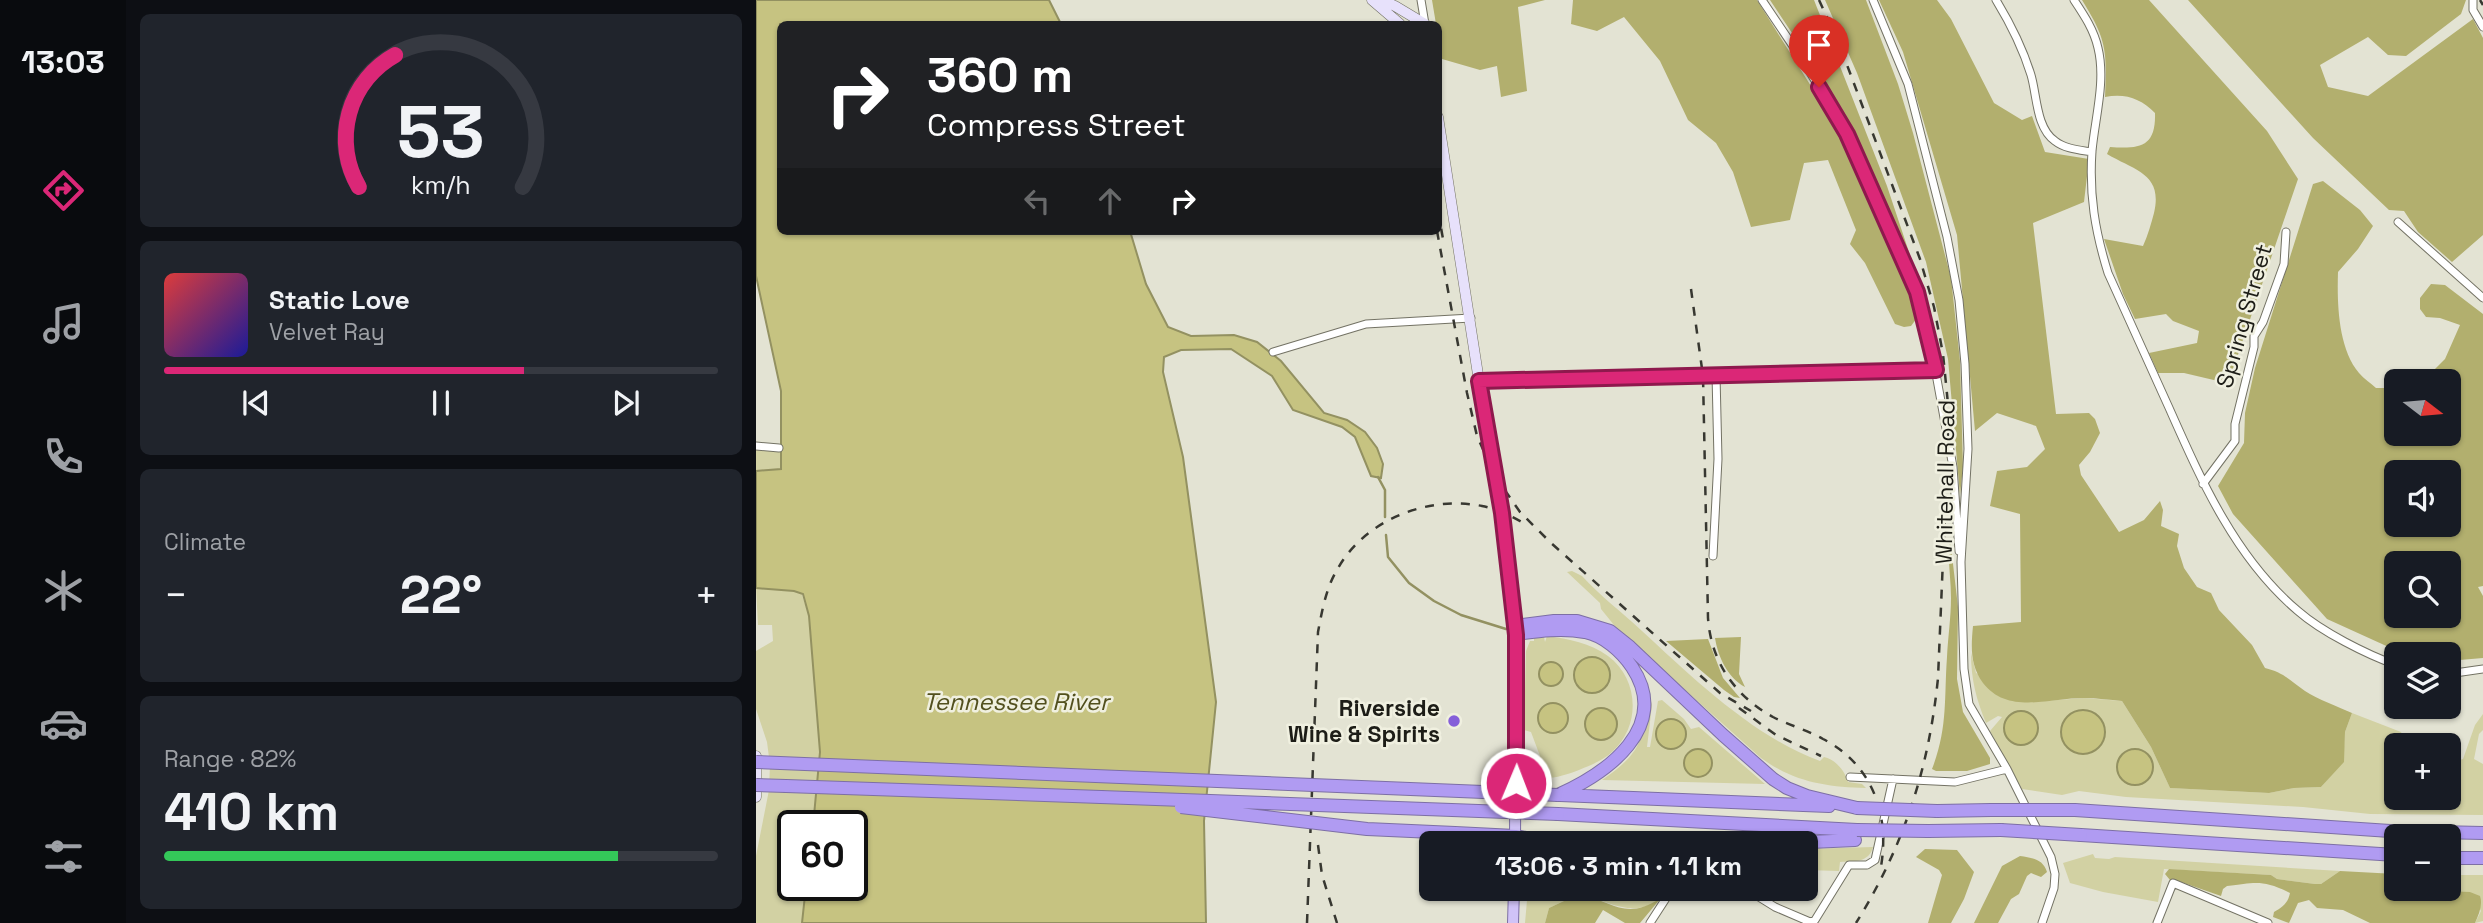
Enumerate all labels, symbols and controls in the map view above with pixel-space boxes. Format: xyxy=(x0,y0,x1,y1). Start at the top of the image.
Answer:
pin xyxy=(1789,15,1849,87)
icon: arrive xyxy=(1800,26,1838,64)
text: 13:03 xyxy=(21,42,105,82)
text: 360 m xyxy=(927,44,1073,106)
icon: right xyxy=(812,49,903,140)
text: 53 xyxy=(397,85,485,178)
text: Compress Street xyxy=(927,105,1186,145)
icon: directions xyxy=(39,166,88,215)
text: km/h xyxy=(411,168,471,200)
icon: left xyxy=(1018,182,1056,220)
icon: ahead xyxy=(1091,182,1129,220)
icon: right xyxy=(1164,182,1202,220)
street label: Spring Street xyxy=(2209,241,2279,391)
text: Static Love xyxy=(269,283,410,317)
icon: music xyxy=(39,299,88,348)
text: Velvet Ray xyxy=(269,317,385,347)
north arrow xyxy=(2384,369,2460,446)
map controls xyxy=(2384,369,2461,901)
icon: previous xyxy=(237,384,275,422)
icon: pause xyxy=(422,384,460,422)
icon: next xyxy=(607,384,645,422)
street label: Whitehall Road xyxy=(1929,399,1961,565)
icon: phone xyxy=(39,432,88,481)
button: sound xyxy=(2384,460,2461,537)
text: Climate xyxy=(164,527,246,557)
button: search xyxy=(2384,551,2461,628)
text: 22° xyxy=(400,562,482,628)
icon: climate xyxy=(39,566,88,615)
text: − xyxy=(164,571,188,619)
text: + xyxy=(694,571,718,619)
button: layers xyxy=(2384,642,2461,719)
water label: Tennessee River xyxy=(923,686,1112,717)
place label: Riverside Wine & Spirits xyxy=(1288,693,1440,749)
icon: car xyxy=(39,699,88,748)
marker: Riverside Wine & Spirits xyxy=(1446,713,1462,729)
button: + xyxy=(2384,733,2461,810)
text: Range · 82% xyxy=(164,744,296,774)
position arrow xyxy=(1479,746,1553,820)
text: 410 km xyxy=(164,779,339,845)
speed limit sign: 60 xyxy=(777,810,868,901)
button: − xyxy=(2384,824,2461,901)
icon: filters xyxy=(39,832,88,881)
text: 13:06 · 3 min · 1.1 km xyxy=(1495,849,1742,883)

